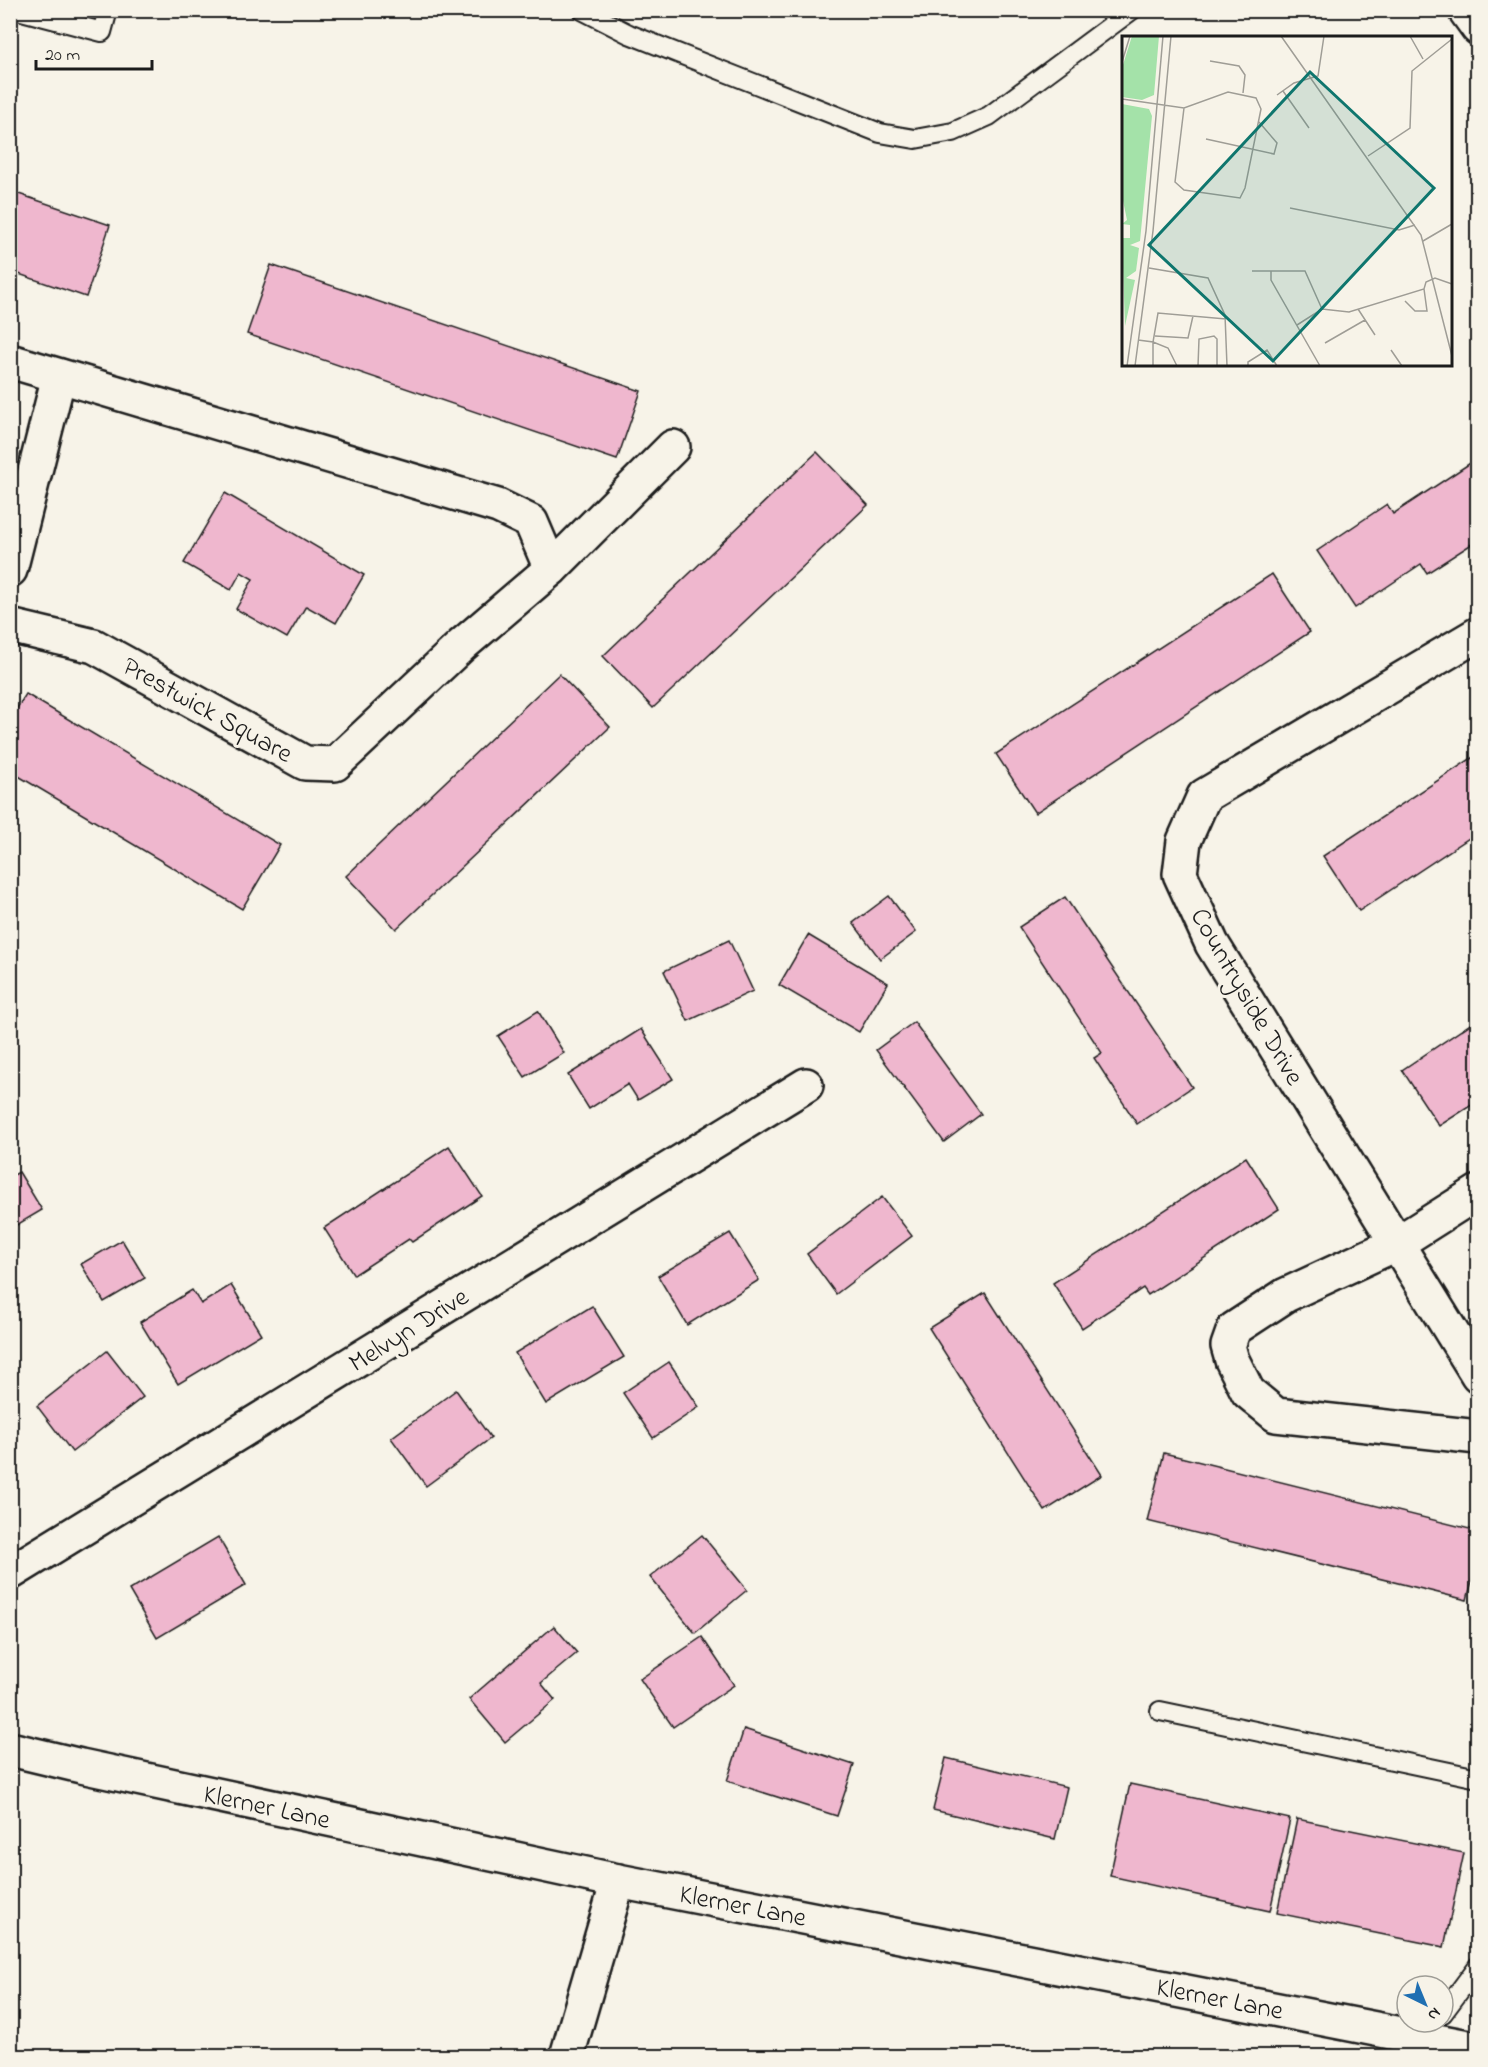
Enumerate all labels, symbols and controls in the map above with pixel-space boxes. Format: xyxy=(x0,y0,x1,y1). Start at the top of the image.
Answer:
scale bar xyxy=(36,33,152,71)
inset map xyxy=(1122,36,1452,366)
text: 20 m xyxy=(45,43,80,69)
street label: Prestwick Square xyxy=(115,648,300,775)
street label: Countryside Drive xyxy=(1179,901,1313,1094)
street label: Melvyn Drive xyxy=(342,1278,478,1383)
street label: Klerner Lane xyxy=(200,1776,334,1841)
street label: Klerner Lane xyxy=(676,1876,810,1939)
street label: Klerner Lane xyxy=(1153,1969,1287,2032)
north arrow xyxy=(1395,1974,1455,2034)
text: N xyxy=(1422,2001,1446,2026)

